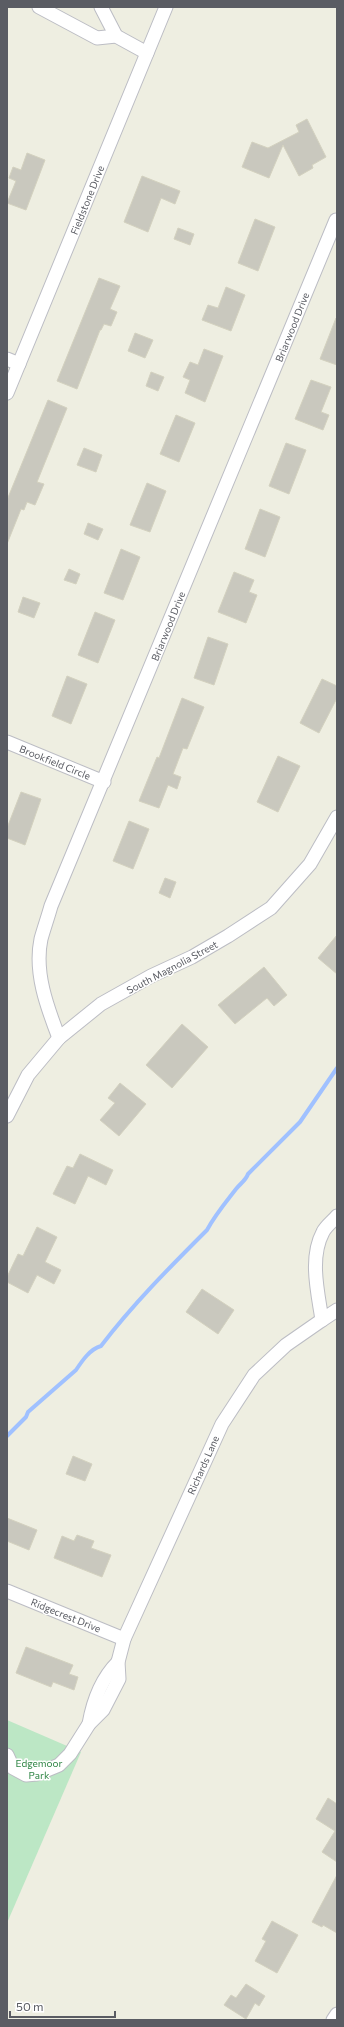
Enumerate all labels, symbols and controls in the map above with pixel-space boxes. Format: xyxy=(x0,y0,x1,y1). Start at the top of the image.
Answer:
street label: Fieldstone Drive xyxy=(68,164,106,236)
street label: Briarwood Drive xyxy=(273,291,311,363)
street label: Briarwood Drive xyxy=(149,590,187,662)
street label: Brookfield Circle xyxy=(18,742,92,782)
street label: South Magnolia Street xyxy=(124,938,220,996)
street label: Richards Lane xyxy=(185,1434,221,1496)
street label: Ridgecrest Drive xyxy=(29,1596,103,1634)
park label: Edgemoor Park xyxy=(16,1757,62,1781)
scale bar xyxy=(10,1993,115,2019)
text: 50 m xyxy=(16,1999,44,2013)

